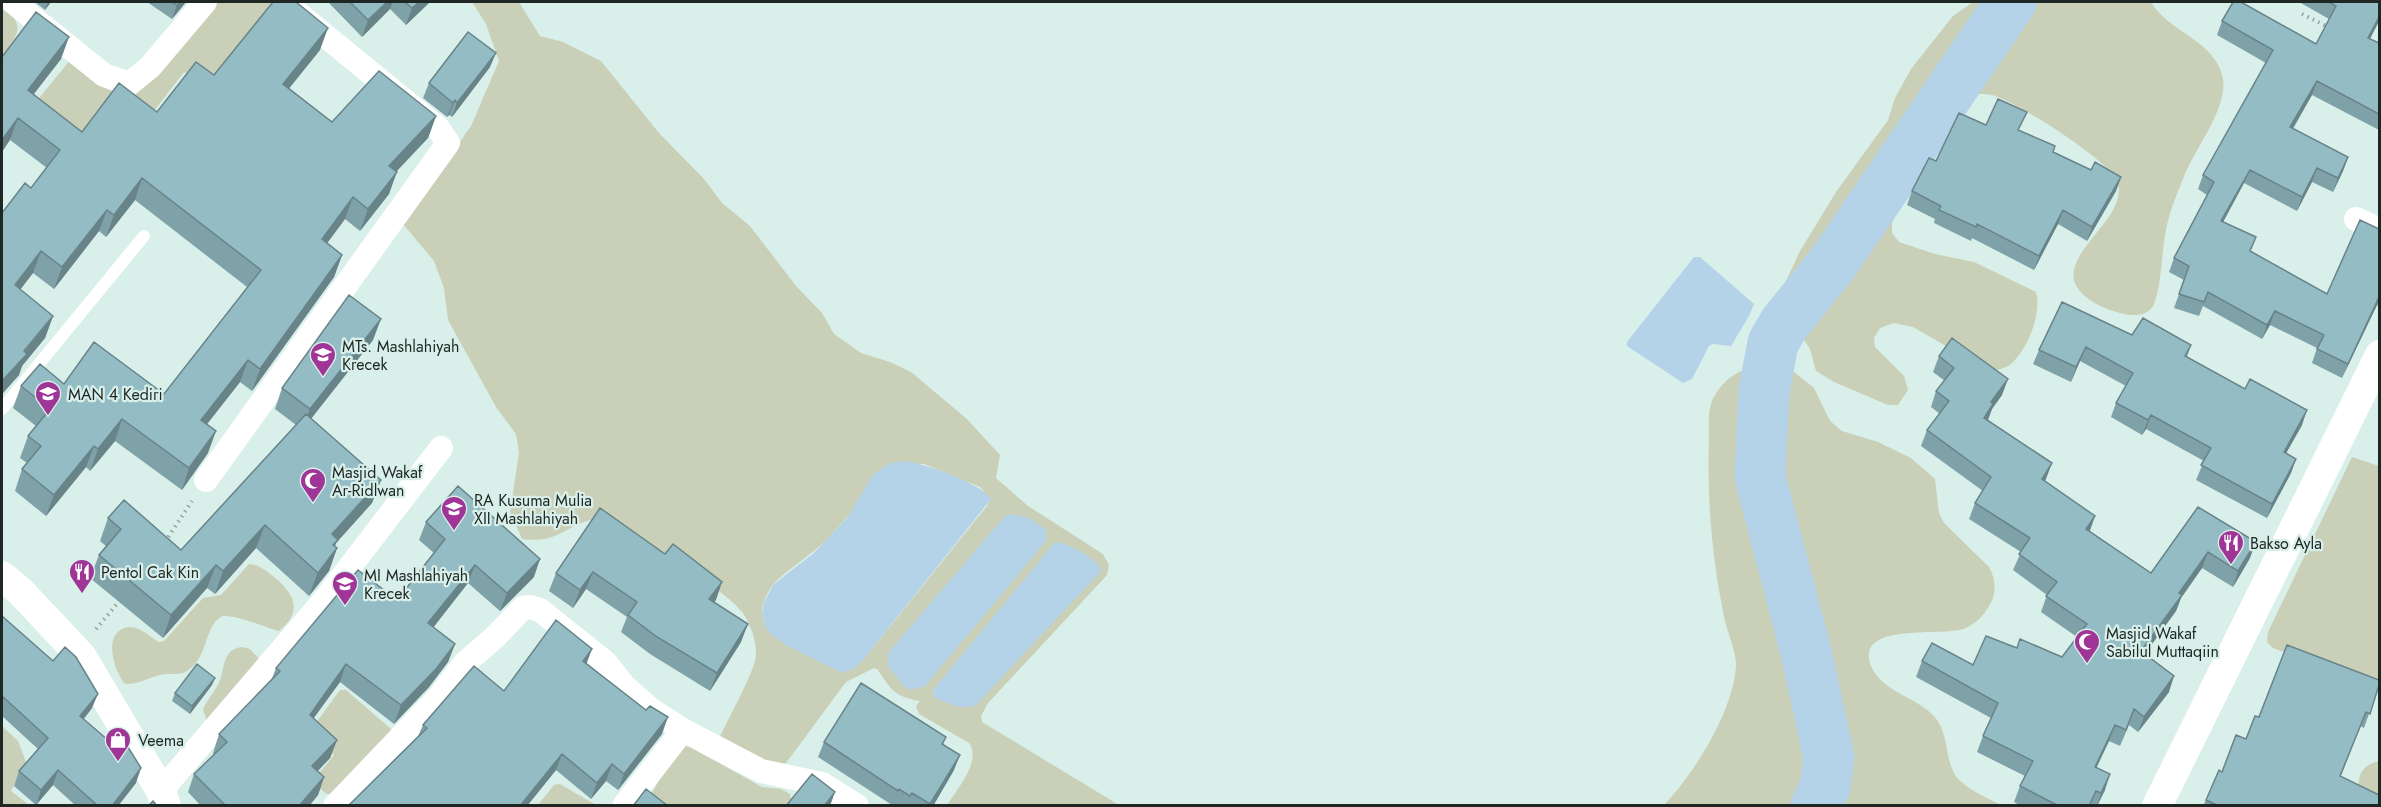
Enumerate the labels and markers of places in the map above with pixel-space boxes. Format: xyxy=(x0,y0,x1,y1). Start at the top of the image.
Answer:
place label: MTs. Mashlahiyah Krecek xyxy=(342,335,459,376)
school or university icon: MTs. Mashlahiyah Krecek xyxy=(308,340,338,378)
school or university icon: MAN 4 Kediri xyxy=(33,379,63,417)
place label: MAN 4 Kediri xyxy=(68,383,163,406)
place label: Masjid Wakaf Ar-Ridlwan xyxy=(332,461,423,502)
mosque icon: Masjid Wakaf Ar-Ridlwan xyxy=(298,466,328,504)
place label: RA Kusuma Mulia XII Mashlahiyah xyxy=(474,489,592,530)
school or university icon: RA Kusuma Mulia XII Mashlahiyah xyxy=(439,494,469,532)
restaurant icon: Bakso Ayla xyxy=(2216,528,2246,566)
place label: Bakso Ayla xyxy=(2250,532,2322,555)
restaurant icon: Pentol Cak Kin xyxy=(67,557,97,595)
place label: Pentol Cak Kin xyxy=(101,561,199,584)
place label: MI Mashlahiyah Krecek xyxy=(364,564,468,605)
school or university icon: MI Mashlahiyah Krecek xyxy=(330,569,360,607)
place label: Masjid Wakaf Sabilul Muttaqiin xyxy=(2106,622,2219,663)
mosque icon: Masjid Wakaf Sabilul Muttaqiin xyxy=(2072,627,2102,665)
shop icon: Veema xyxy=(103,725,133,763)
place label: Veema xyxy=(138,729,184,752)

